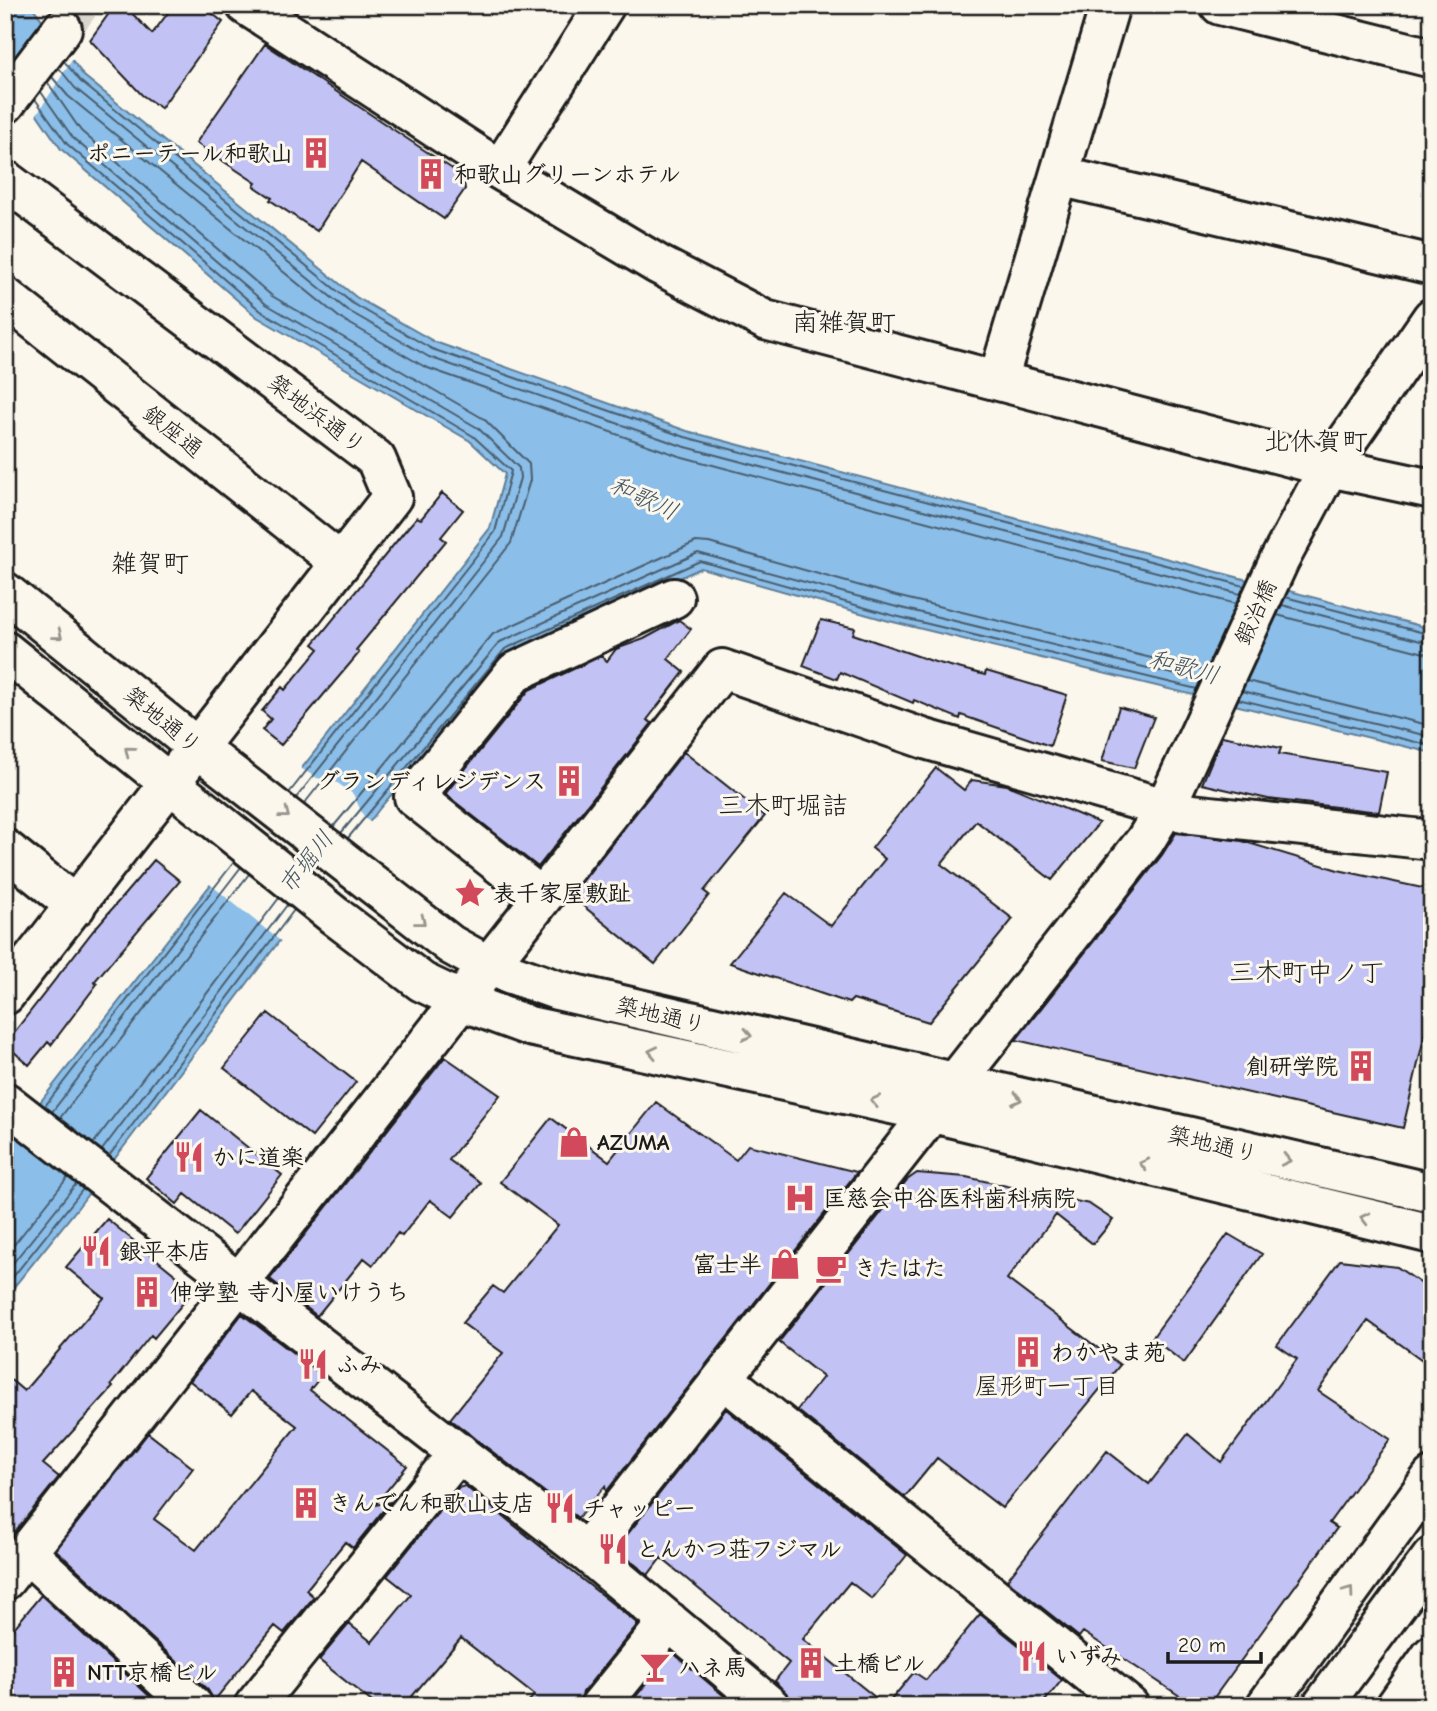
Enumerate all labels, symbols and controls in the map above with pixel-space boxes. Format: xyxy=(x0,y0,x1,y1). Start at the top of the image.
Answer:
building icon: ポニーテール和歌山 xyxy=(299,136,333,170)
place label: ポニーテール和歌山 xyxy=(87,140,293,167)
building icon: 和歌山グリーンホテル xyxy=(414,157,448,191)
place label: 和歌山グリーンホテル xyxy=(454,161,681,188)
district label: 南雑賀町 xyxy=(792,308,896,338)
street label: 築地浜通り xyxy=(263,369,371,460)
street label: 銀座通 xyxy=(137,400,208,463)
district label: 北休賀町 xyxy=(1264,427,1368,457)
water label: 和歌川 xyxy=(605,470,683,526)
district label: 雑賀町 xyxy=(111,549,189,579)
street label: 鍜治橋 xyxy=(1229,575,1282,649)
one-way arrow xyxy=(50,627,63,639)
water label: 和歌川 xyxy=(1146,644,1222,690)
street label: 築地通り xyxy=(118,681,207,760)
one-way arrow xyxy=(124,746,136,759)
building icon: グランディレジデンス xyxy=(552,764,586,798)
place label: グランディレジデンス xyxy=(317,768,546,795)
district label: 三木町堀詰 xyxy=(718,791,848,821)
one-way arrow xyxy=(277,806,290,818)
water label: 市堀川 xyxy=(273,825,339,899)
place icon: 表千家屋敷趾 xyxy=(453,876,487,910)
place label: 表千家屋敷趾 xyxy=(493,880,631,907)
one-way arrow xyxy=(413,913,425,926)
district label: 三木町中ノ丁 xyxy=(1229,958,1385,988)
street label: 築地通り xyxy=(613,992,709,1039)
one-way arrow xyxy=(741,1027,753,1042)
one-way arrow xyxy=(647,1046,659,1061)
building icon: 創研学院 xyxy=(1344,1049,1378,1083)
place label: 創研学院 xyxy=(1246,1053,1338,1080)
one-way arrow xyxy=(1011,1090,1023,1105)
one-way arrow xyxy=(869,1094,881,1109)
street label: 築地通り xyxy=(1165,1121,1261,1168)
shop icon: AZUMA xyxy=(557,1125,591,1159)
place label: AZUMA xyxy=(597,1129,670,1156)
restaurant icon: かに道楽 xyxy=(172,1140,206,1174)
place label: かに道楽 xyxy=(212,1144,304,1171)
one-way arrow xyxy=(1280,1152,1292,1166)
one-way arrow xyxy=(1138,1158,1150,1172)
hospital icon: 匡慈会中谷医科歯科病院 xyxy=(783,1181,817,1215)
place label: 匡慈会中谷医科歯科病院 xyxy=(823,1185,1076,1212)
one-way arrow xyxy=(1359,1211,1371,1226)
restaurant icon: 銀平本店 xyxy=(79,1234,113,1268)
place label: 銀平本店 xyxy=(119,1238,211,1265)
shop icon: 富士半 xyxy=(768,1247,802,1281)
place label: 富士半 xyxy=(693,1251,762,1278)
cafe icon: きたはた xyxy=(814,1251,848,1285)
place label: きたはた xyxy=(854,1255,946,1282)
building icon: 伸学塾 寺小屋いけうち xyxy=(130,1275,164,1309)
place label: 伸学塾 寺小屋いけうち xyxy=(170,1279,409,1306)
building icon: わかやま苑 xyxy=(1011,1335,1045,1369)
place label: わかやま苑 xyxy=(1051,1339,1166,1366)
restaurant icon: ふみ xyxy=(296,1347,330,1381)
place label: ふみ xyxy=(336,1351,382,1378)
district label: 屋形町一丁目 xyxy=(975,1372,1119,1400)
building icon: きんでん和歌山支店 xyxy=(289,1486,323,1520)
place label: きんでん和歌山支店 xyxy=(329,1490,535,1517)
restaurant icon: チャッピー xyxy=(543,1491,577,1525)
place label: チャッピー xyxy=(583,1495,696,1522)
restaurant icon: とんかつ荘フジマル xyxy=(596,1532,630,1566)
place label: とんかつ荘フジマル xyxy=(636,1536,843,1563)
one-way arrow xyxy=(1341,1586,1353,1599)
scale bar xyxy=(1168,1620,1260,1664)
text: 20 m xyxy=(1178,1633,1226,1657)
restaurant icon: いずみ xyxy=(1015,1639,1049,1673)
place label: いずみ xyxy=(1055,1643,1122,1670)
building icon: 土橋ビル xyxy=(794,1646,828,1680)
bar icon: ハネ馬 xyxy=(638,1650,672,1684)
place label: 土橋ビル xyxy=(834,1650,926,1677)
place label: ハネ馬 xyxy=(678,1654,747,1681)
building icon: NTT京橋ビル xyxy=(47,1655,81,1689)
place label: NTT京橋ビル xyxy=(87,1659,218,1686)

